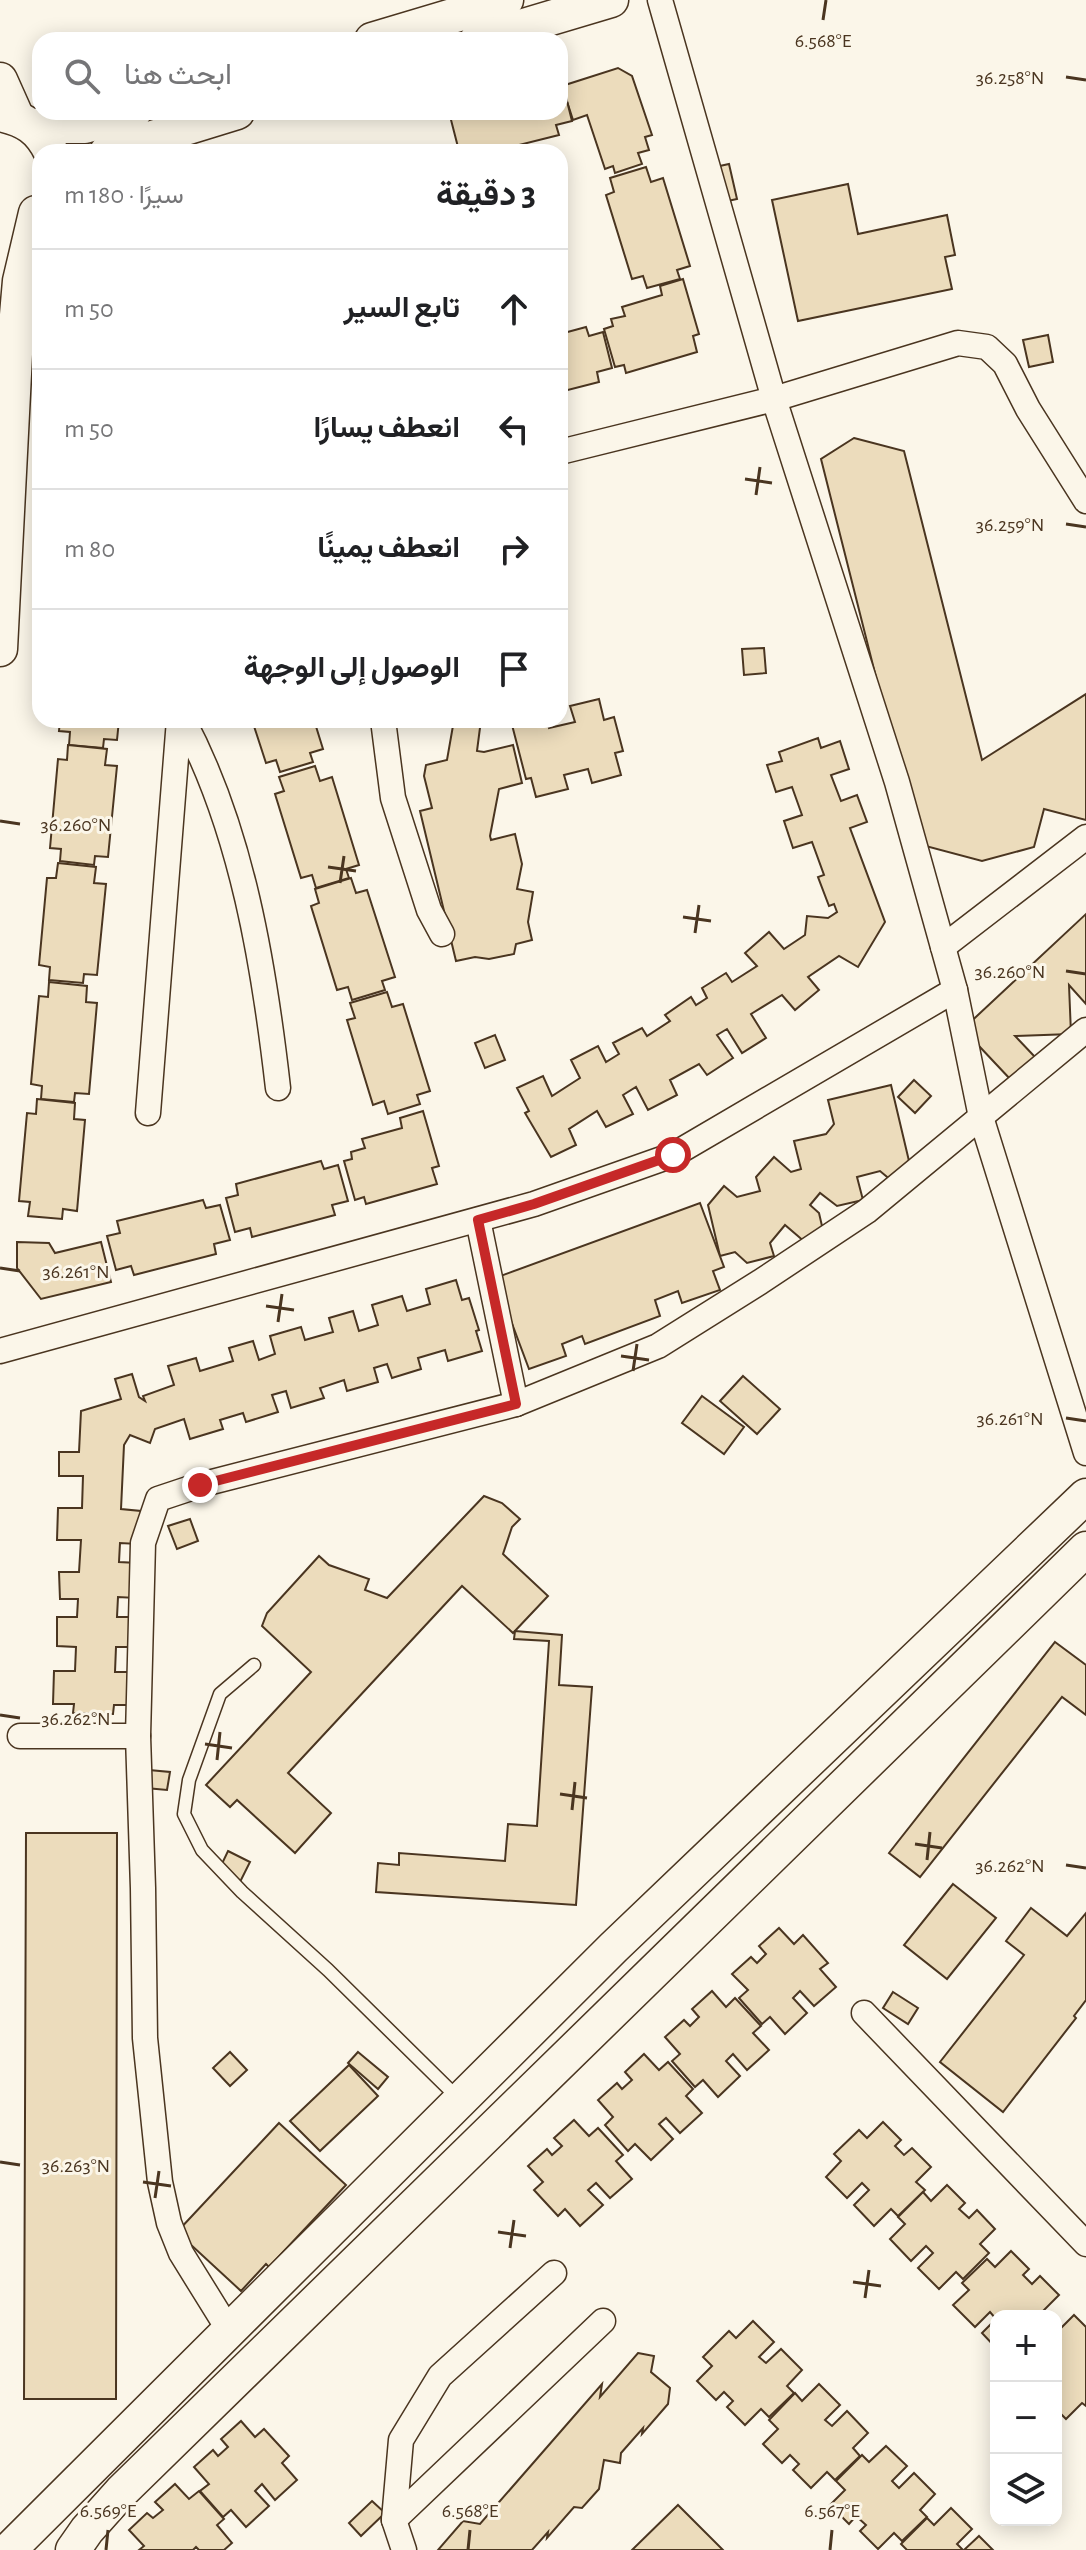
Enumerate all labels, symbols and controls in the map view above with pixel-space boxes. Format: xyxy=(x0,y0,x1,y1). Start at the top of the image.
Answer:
text: 6.568°E xyxy=(795,31,852,51)
search box xyxy=(32,32,568,120)
icon: search xyxy=(60,54,104,98)
text: ابحث هنا xyxy=(124,60,232,90)
text: 36.258°N xyxy=(976,68,1044,88)
text: 3 دقيقة xyxy=(436,178,536,212)
text: سيرًا · 180 m xyxy=(64,182,184,208)
icon: ahead xyxy=(492,287,536,331)
text: تابع السير xyxy=(344,293,460,323)
text: 50 m xyxy=(64,296,114,322)
icon: left xyxy=(492,407,536,451)
text: انعطف يسارًا xyxy=(313,413,460,443)
text: 50 m xyxy=(64,416,114,442)
text: 36.259°N xyxy=(976,515,1044,535)
icon: right xyxy=(492,527,536,571)
text: انعطف يمينًا xyxy=(317,533,460,563)
text: 80 m xyxy=(64,536,115,562)
icon: arrive xyxy=(492,647,536,691)
text: الوصول إلى الوجهة xyxy=(244,653,460,683)
text: 36.260°N xyxy=(41,815,111,835)
text: 36.260°N xyxy=(975,962,1045,982)
route start xyxy=(655,1137,691,1173)
text: 36.261°N xyxy=(42,1262,110,1282)
text: 36.261°N xyxy=(976,1409,1044,1429)
route end xyxy=(182,1467,218,1503)
text: 36.262°N xyxy=(41,1709,111,1729)
text: 36.262°N xyxy=(975,1856,1045,1876)
text: 36.263°N xyxy=(42,2156,110,2176)
map controls xyxy=(990,2310,1062,2526)
button: + xyxy=(990,2310,1062,2382)
button: − xyxy=(990,2382,1062,2454)
button: layers xyxy=(990,2454,1062,2526)
text: 6.569°E xyxy=(80,2501,137,2521)
text: 6.568°E xyxy=(442,2501,499,2521)
text: 6.567°E xyxy=(804,2501,860,2521)

